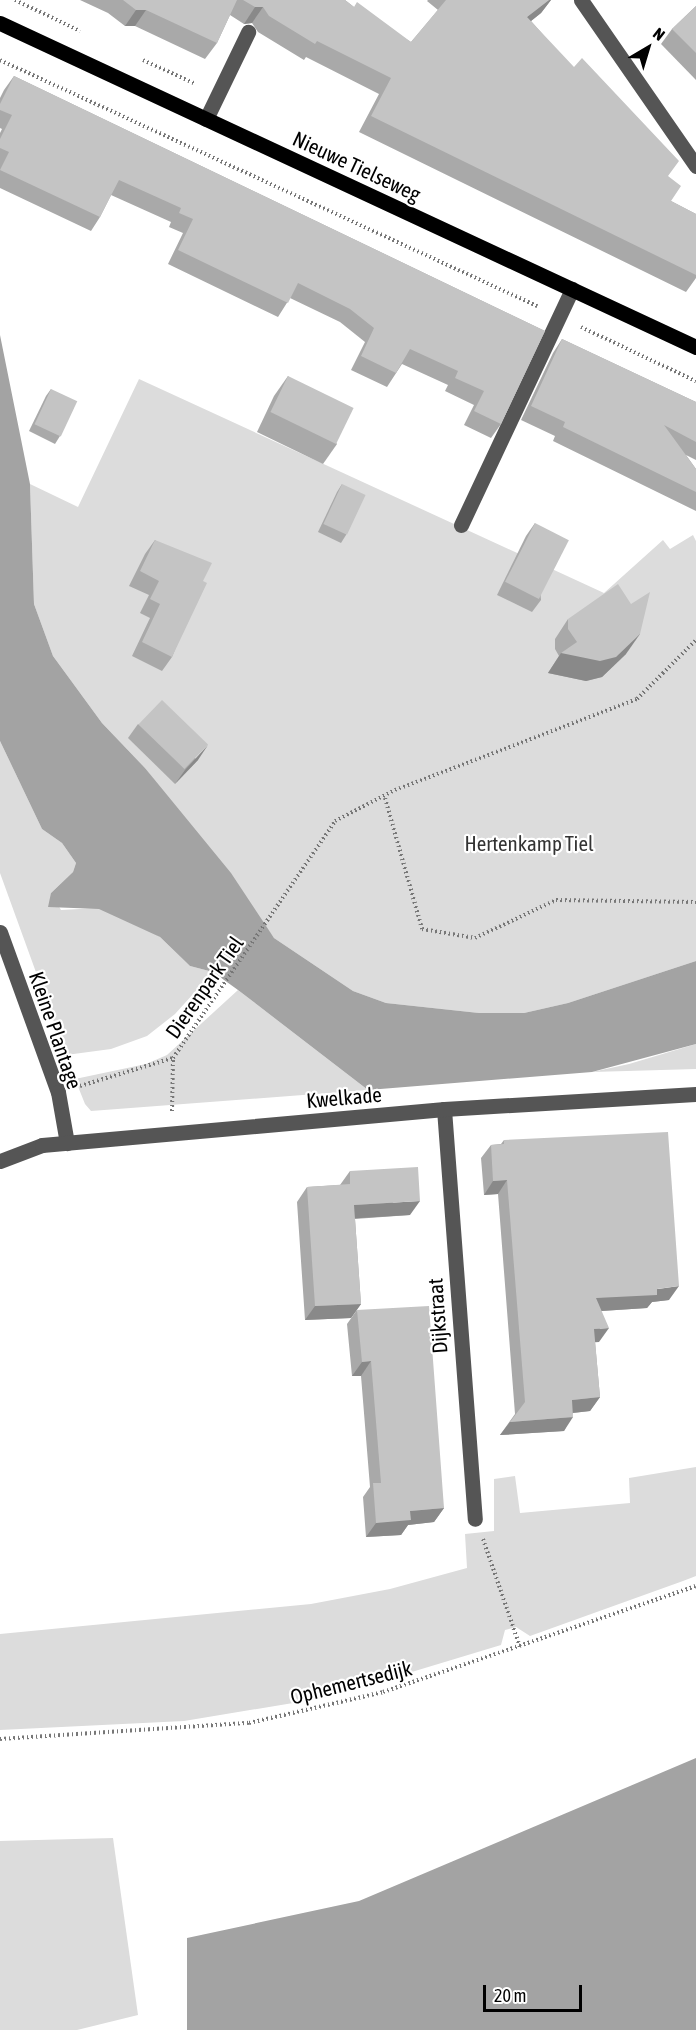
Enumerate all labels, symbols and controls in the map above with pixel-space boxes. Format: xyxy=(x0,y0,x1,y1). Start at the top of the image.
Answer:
north arrow xyxy=(618,18,678,78)
text: N xyxy=(650,24,668,44)
street label: Nieuwe Tielseweg xyxy=(289,125,425,207)
park label: Hertenkamp Tiel xyxy=(465,830,593,856)
street label: Dierenpark Tiel xyxy=(160,931,248,1043)
street label: Kleine Plantage xyxy=(24,968,88,1092)
street label: Kwelkade xyxy=(305,1081,383,1113)
street label: Dijkstraat xyxy=(422,1277,452,1355)
street label: Ophemertsedijk xyxy=(288,1655,414,1709)
scale bar xyxy=(486,1973,585,2011)
text: 20 m xyxy=(494,1985,526,2006)

